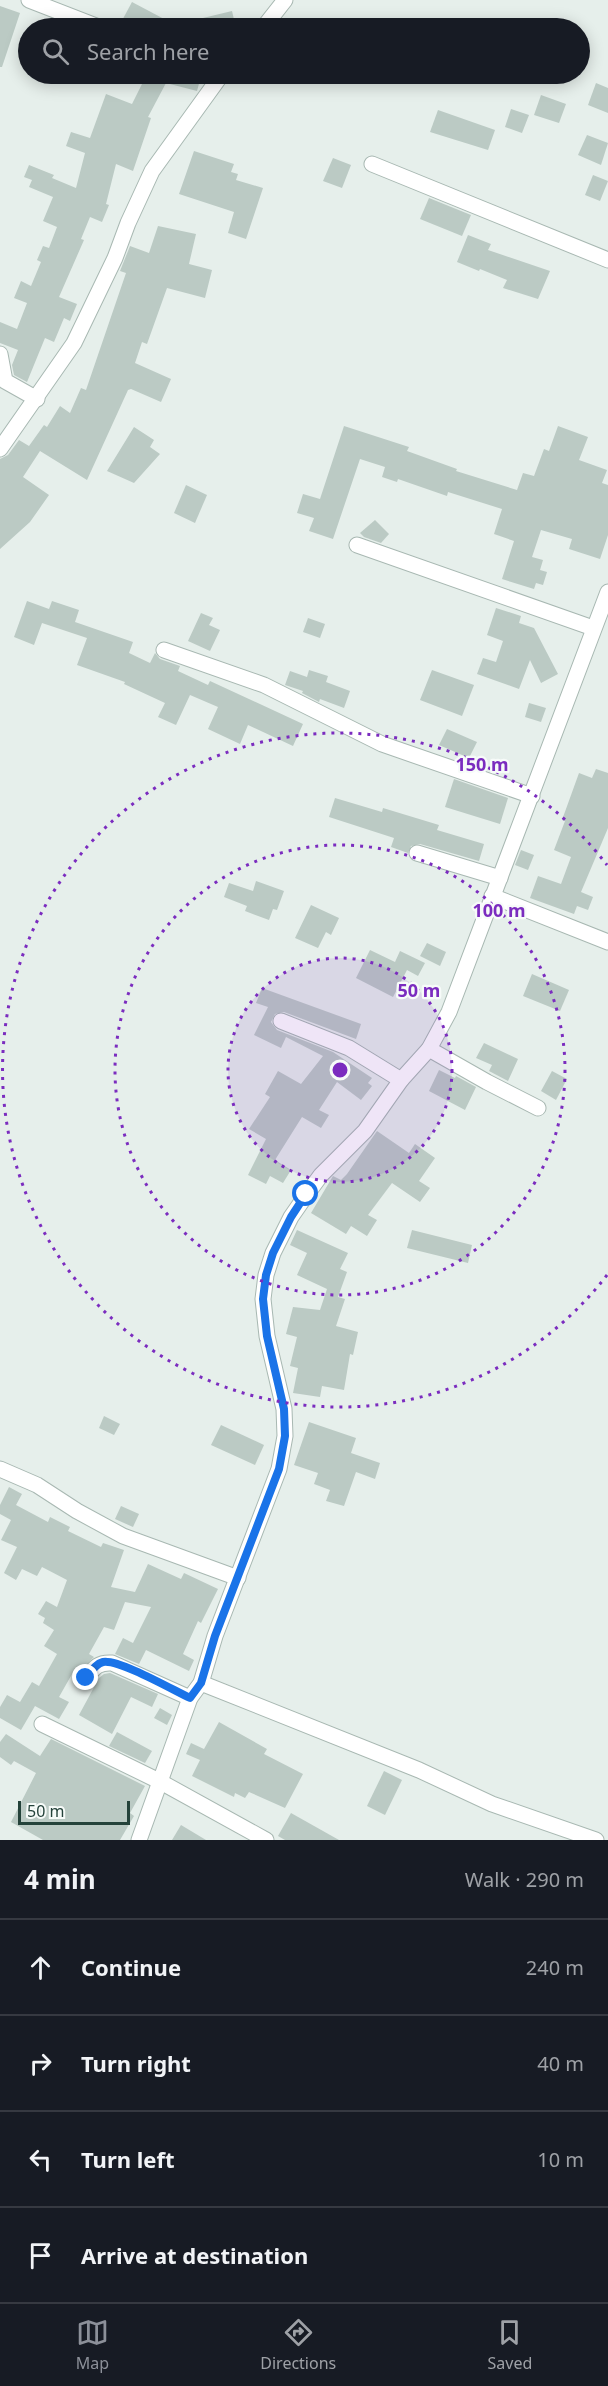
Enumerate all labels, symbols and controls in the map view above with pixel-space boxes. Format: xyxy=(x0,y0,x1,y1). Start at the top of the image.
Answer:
search box xyxy=(18,18,590,84)
icon: search xyxy=(39,35,72,68)
text: Search here xyxy=(87,36,209,66)
text: 150 m xyxy=(455,752,509,776)
text: 100 m xyxy=(472,898,526,922)
text: 50 m xyxy=(398,978,440,1002)
centre of rings xyxy=(330,1060,350,1080)
route start xyxy=(292,1180,318,1206)
route end xyxy=(72,1664,98,1690)
scale bar xyxy=(18,1798,130,1826)
text: 50 m xyxy=(27,1800,64,1822)
text: 4 min xyxy=(24,1861,96,1897)
text: Walk · 290 m xyxy=(465,1866,584,1893)
icon: ahead xyxy=(24,1951,57,1984)
text: Continue xyxy=(81,1952,181,1982)
text: 240 m xyxy=(526,1954,584,1981)
icon: right xyxy=(24,2047,57,2080)
text: Turn right xyxy=(81,2048,191,2078)
text: 40 m xyxy=(537,2050,584,2077)
icon: left xyxy=(24,2143,57,2176)
text: Turn left xyxy=(81,2144,175,2174)
text: 10 m xyxy=(537,2146,584,2173)
icon: arrive xyxy=(24,2239,57,2272)
text: Arrive at destination xyxy=(81,2240,308,2270)
tab: Map xyxy=(76,2316,109,2374)
tab: Directions xyxy=(260,2316,336,2374)
tab: Saved xyxy=(488,2316,532,2374)

